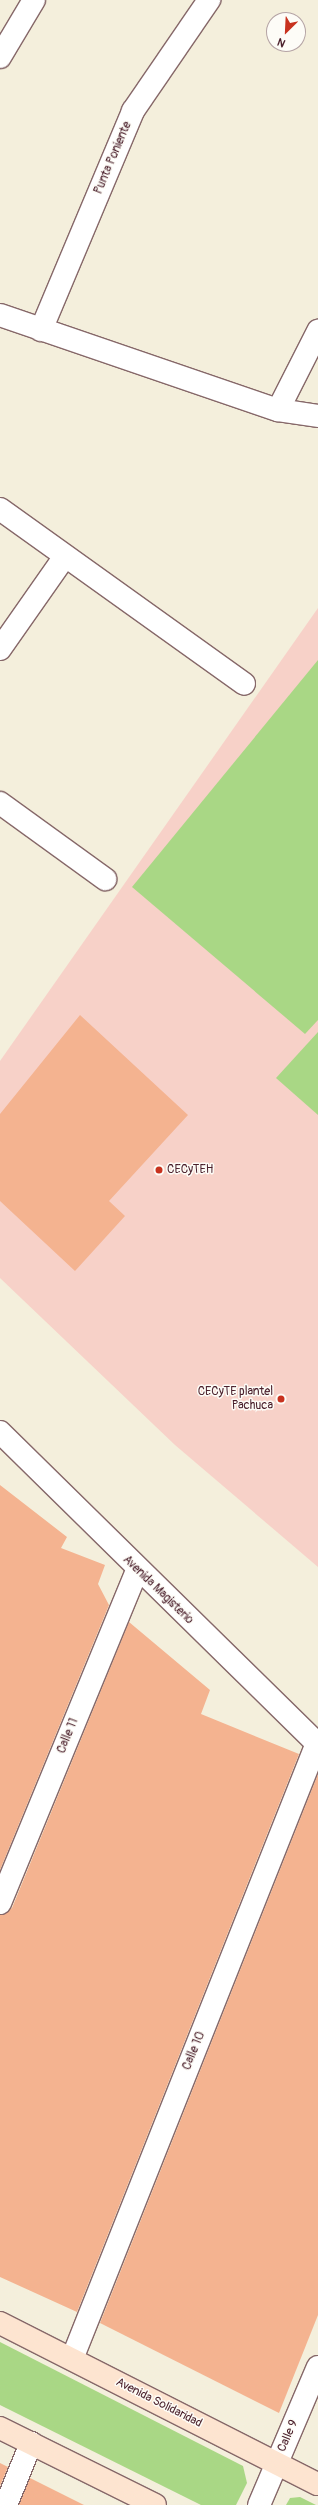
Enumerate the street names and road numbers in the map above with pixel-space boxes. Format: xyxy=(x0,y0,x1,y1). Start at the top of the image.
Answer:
street label: Punta Poniente xyxy=(91,120,135,196)
street label: Avenida Magisterio xyxy=(120,1553,196,1627)
street label: Calle 11 xyxy=(54,1716,82,1756)
street label: Calle 10 xyxy=(180,2030,208,2072)
street label: Avenida Solidaridad xyxy=(114,2375,204,2431)
street label: Calle 9 xyxy=(275,2418,301,2454)

